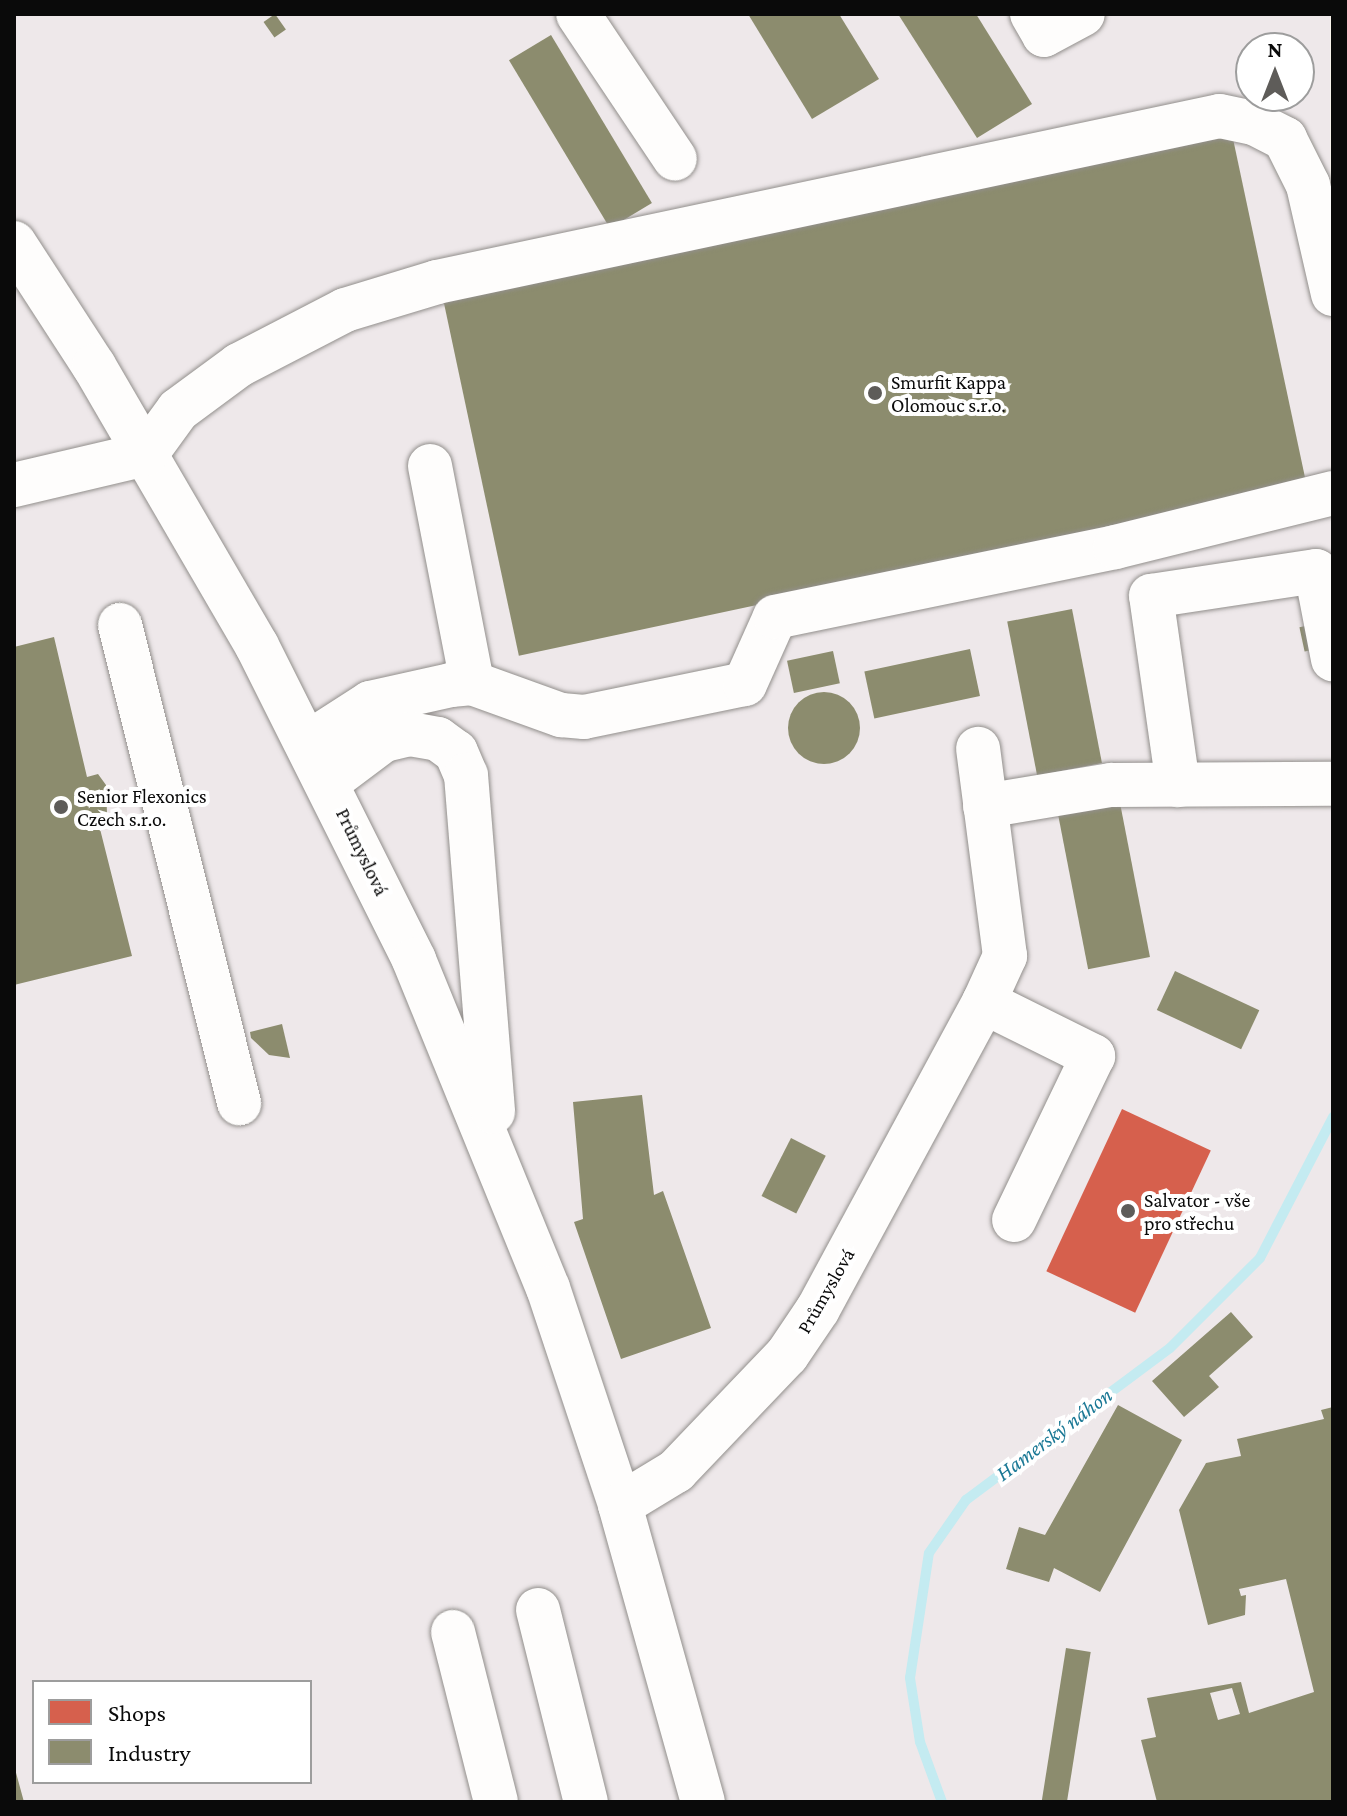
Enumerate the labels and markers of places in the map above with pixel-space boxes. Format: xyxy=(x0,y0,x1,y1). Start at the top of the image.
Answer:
place label: Smurfit Kappa Olomouc s.r.o. xyxy=(891,370,1006,417)
marker: Smurfit Kappa Olomouc s.r.o. xyxy=(866,384,884,402)
place label: Senior Flexonics Czech s.r.o. xyxy=(77,784,207,831)
marker: Senior Flexonics Czech s.r.o. xyxy=(52,798,70,816)
place label: Salvator - vše pro střechu xyxy=(1144,1188,1250,1235)
marker: Salvator - vše pro střechu xyxy=(1119,1202,1137,1220)

